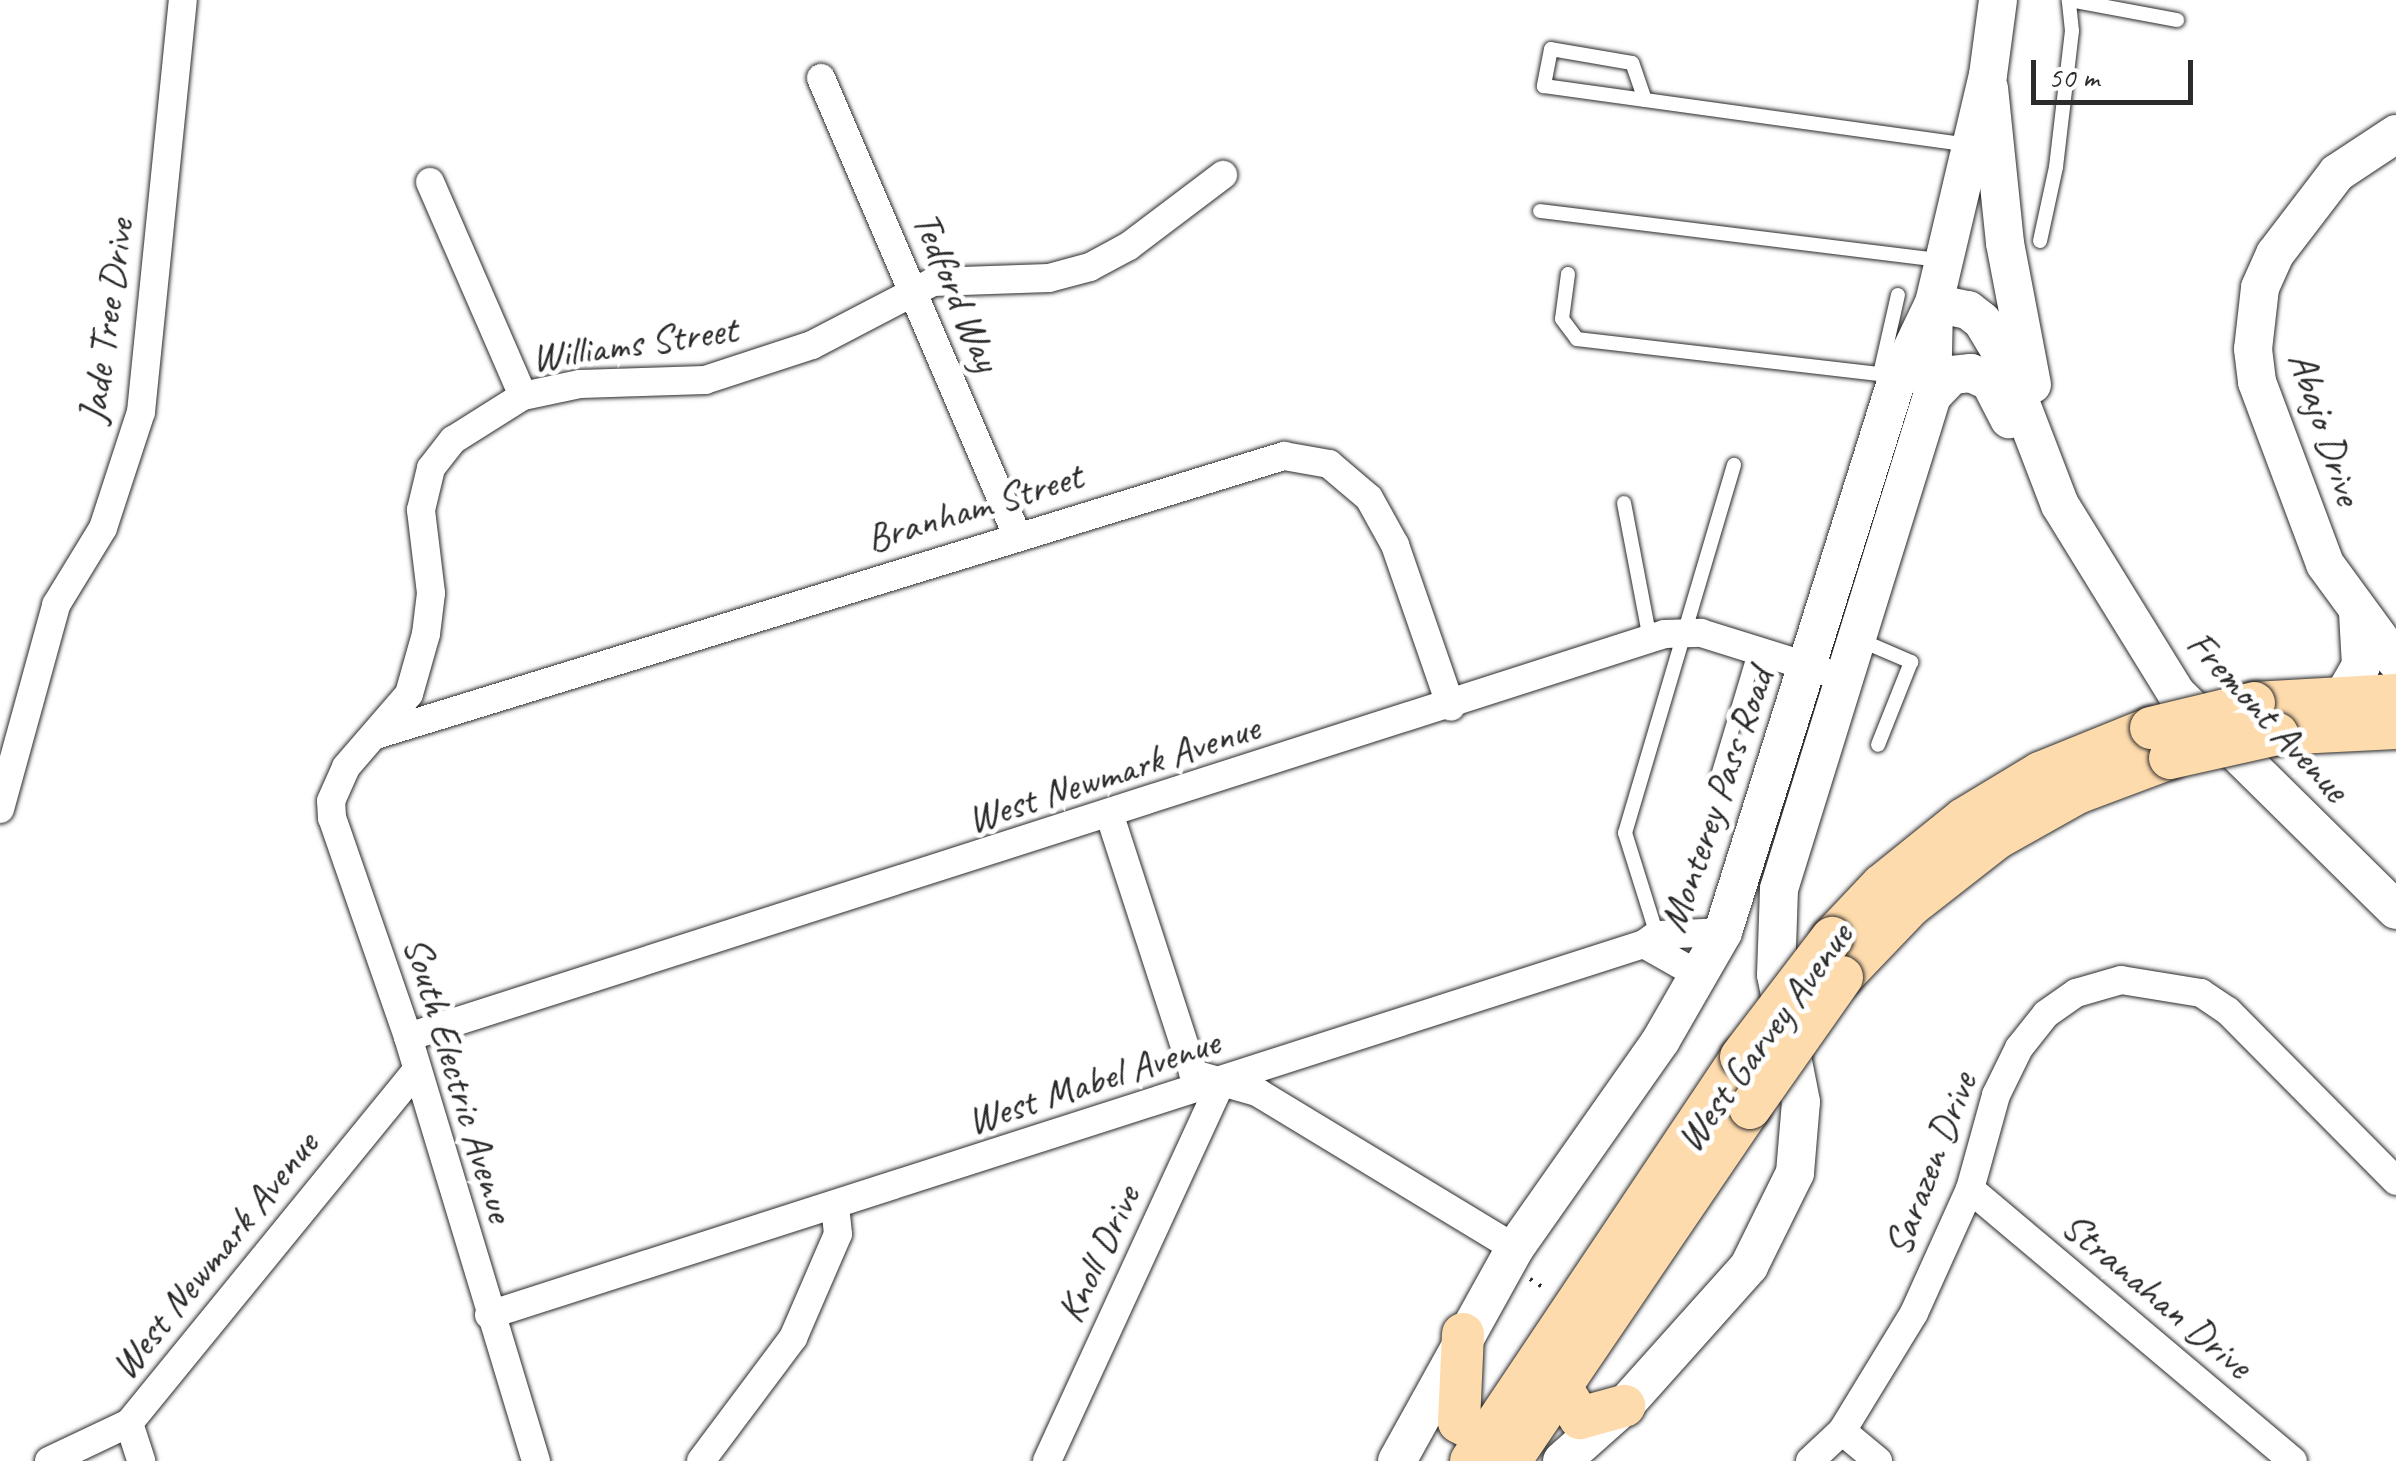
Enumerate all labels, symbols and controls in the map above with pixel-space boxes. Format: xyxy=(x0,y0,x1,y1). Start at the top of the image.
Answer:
scale bar xyxy=(2036,40,2198,102)
text: 50 m xyxy=(2048,58,2099,96)
street label: Tedford Way xyxy=(902,204,1012,378)
street label: Jade Tree Drive xyxy=(68,216,144,426)
street label: Williams Street xyxy=(528,305,740,381)
street label: Abajo Drive xyxy=(2279,345,2373,511)
street label: Branham Street xyxy=(860,451,1088,563)
street label: Fremont Avenue xyxy=(2177,620,2359,812)
street label: Monterey Pass Road xyxy=(1648,662,1784,938)
street label: West Newmark Avenue xyxy=(959,703,1267,843)
street label: West Garvey Avenue xyxy=(1665,913,1863,1161)
street label: South Electric Avenue xyxy=(393,931,525,1227)
street label: West Mabel Avenue xyxy=(960,1017,1226,1145)
street label: Sarazen Drive xyxy=(1873,1066,1987,1262)
street label: West Newmark Avenue xyxy=(98,1120,330,1390)
street label: Knoll Drive xyxy=(1046,1178,1150,1330)
street label: Stranahan Drive xyxy=(2052,1201,2262,1389)

